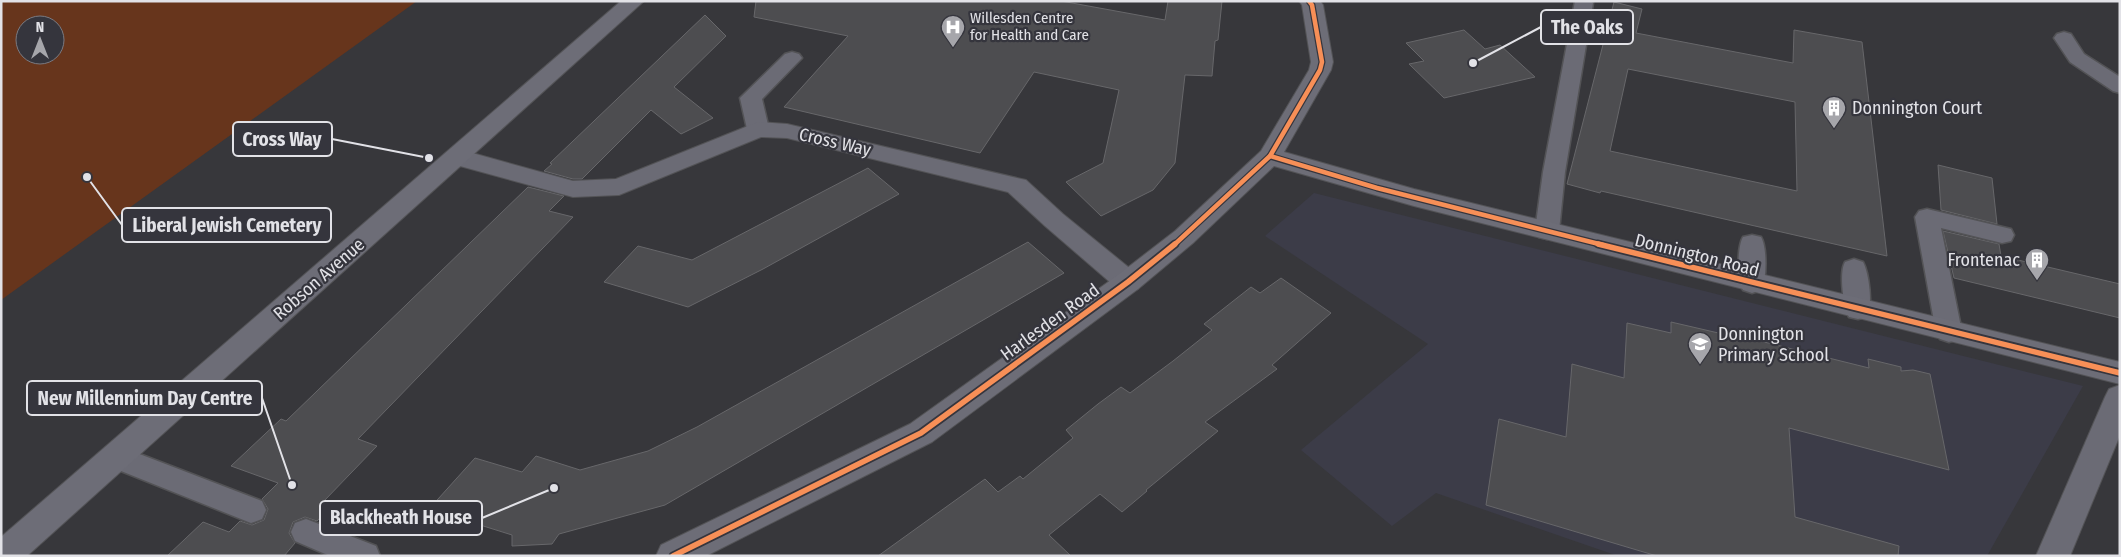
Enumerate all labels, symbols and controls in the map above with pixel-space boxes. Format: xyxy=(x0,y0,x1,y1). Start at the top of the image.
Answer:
place label: Willesden Centre for Health and Care xyxy=(970,9,1089,44)
callout: The Oaks xyxy=(1541,10,1633,44)
hospital icon: Willesden Centre for Health and Care xyxy=(940,14,966,48)
north arrow xyxy=(15,15,65,65)
text: The Oaks xyxy=(1551,16,1624,39)
text: N xyxy=(36,19,44,36)
building icon: Donnington Court xyxy=(1821,95,1847,129)
place label: Donnington Court xyxy=(1852,97,1982,119)
callout: Cross Way xyxy=(233,122,332,156)
street label: Cross Way xyxy=(797,123,873,161)
text: Cross Way xyxy=(242,128,322,151)
callout: Liberal Jewish Cemetery xyxy=(122,208,331,242)
text: Liberal Jewish Cemetery xyxy=(132,214,323,237)
street label: Donnington Road xyxy=(1632,229,1762,281)
street label: Robson Avenue xyxy=(269,233,369,325)
building icon: Frontenac xyxy=(2024,247,2050,281)
place label: Frontenac xyxy=(1947,249,2020,271)
street label: Harlesden Road xyxy=(996,279,1104,365)
place label: Donnington Primary School xyxy=(1718,323,1829,366)
school or university icon: Donnington Primary School xyxy=(1687,331,1713,365)
callout: New Millennium Day Centre xyxy=(27,381,262,415)
text: New Millennium Day Centre xyxy=(38,387,253,410)
callout: Blackheath House xyxy=(320,501,482,535)
text: Blackheath House xyxy=(330,506,472,529)

